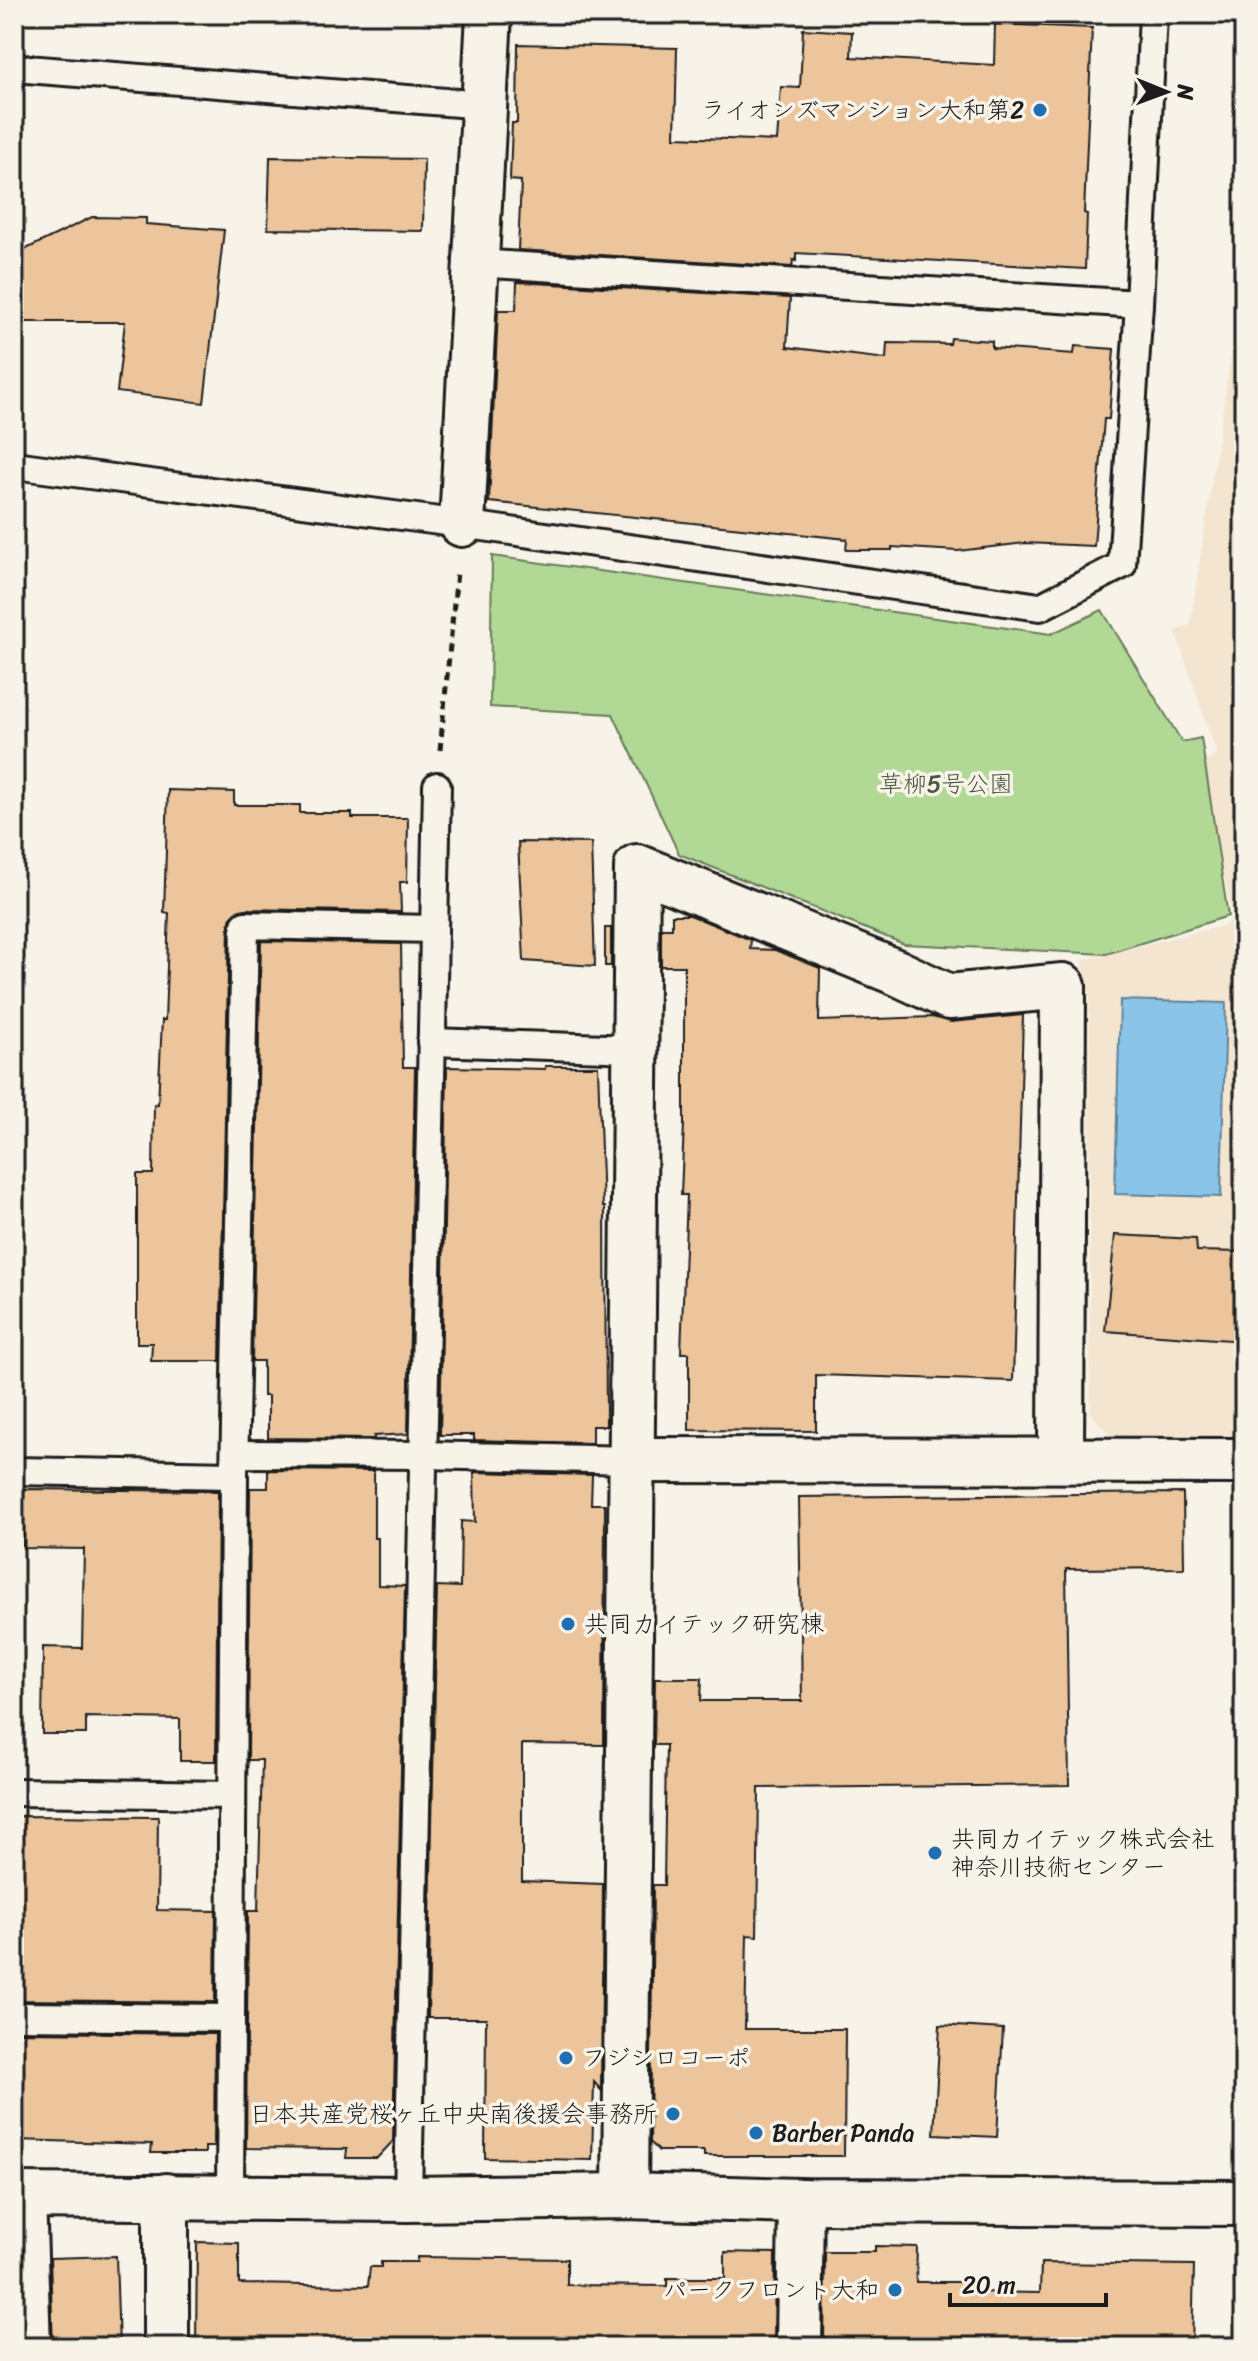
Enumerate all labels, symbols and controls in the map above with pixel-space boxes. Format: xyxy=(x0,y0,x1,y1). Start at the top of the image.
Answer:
north arrow xyxy=(1126,52,1206,132)
text: N xyxy=(1166,83,1205,101)
place label: ライオンズマンション大和第2 xyxy=(701,89,1024,131)
marker: ライオンズマンション大和第2 xyxy=(1031,101,1049,119)
park label: 草柳5号公園 xyxy=(879,763,1013,805)
place label: 共同カイテック研究棟 xyxy=(584,1603,824,1645)
marker: 共同カイテック研究棟 xyxy=(559,1615,577,1633)
place label: 共同カイテック株式会社 神奈川技術センター xyxy=(951,1818,1215,1888)
marker: 共同カイテック株式会社 神奈川技術センター xyxy=(926,1844,944,1862)
place label: フジシロコーポ xyxy=(582,2037,750,2079)
marker: フジシロコーポ xyxy=(557,2049,575,2067)
place label: 日本共産党桜ヶ丘中央南後援会事務所 xyxy=(249,2093,657,2135)
marker: 日本共産党桜ヶ丘中央南後援会事務所 xyxy=(664,2105,682,2123)
place label: Barber Panda xyxy=(772,2112,915,2154)
marker: Barber Panda xyxy=(747,2124,765,2142)
scale bar xyxy=(950,2257,1106,2307)
text: 20 m xyxy=(962,2264,1016,2306)
place label: パークフロント大和 xyxy=(663,2269,879,2311)
marker: パークフロント大和 xyxy=(886,2281,904,2299)

